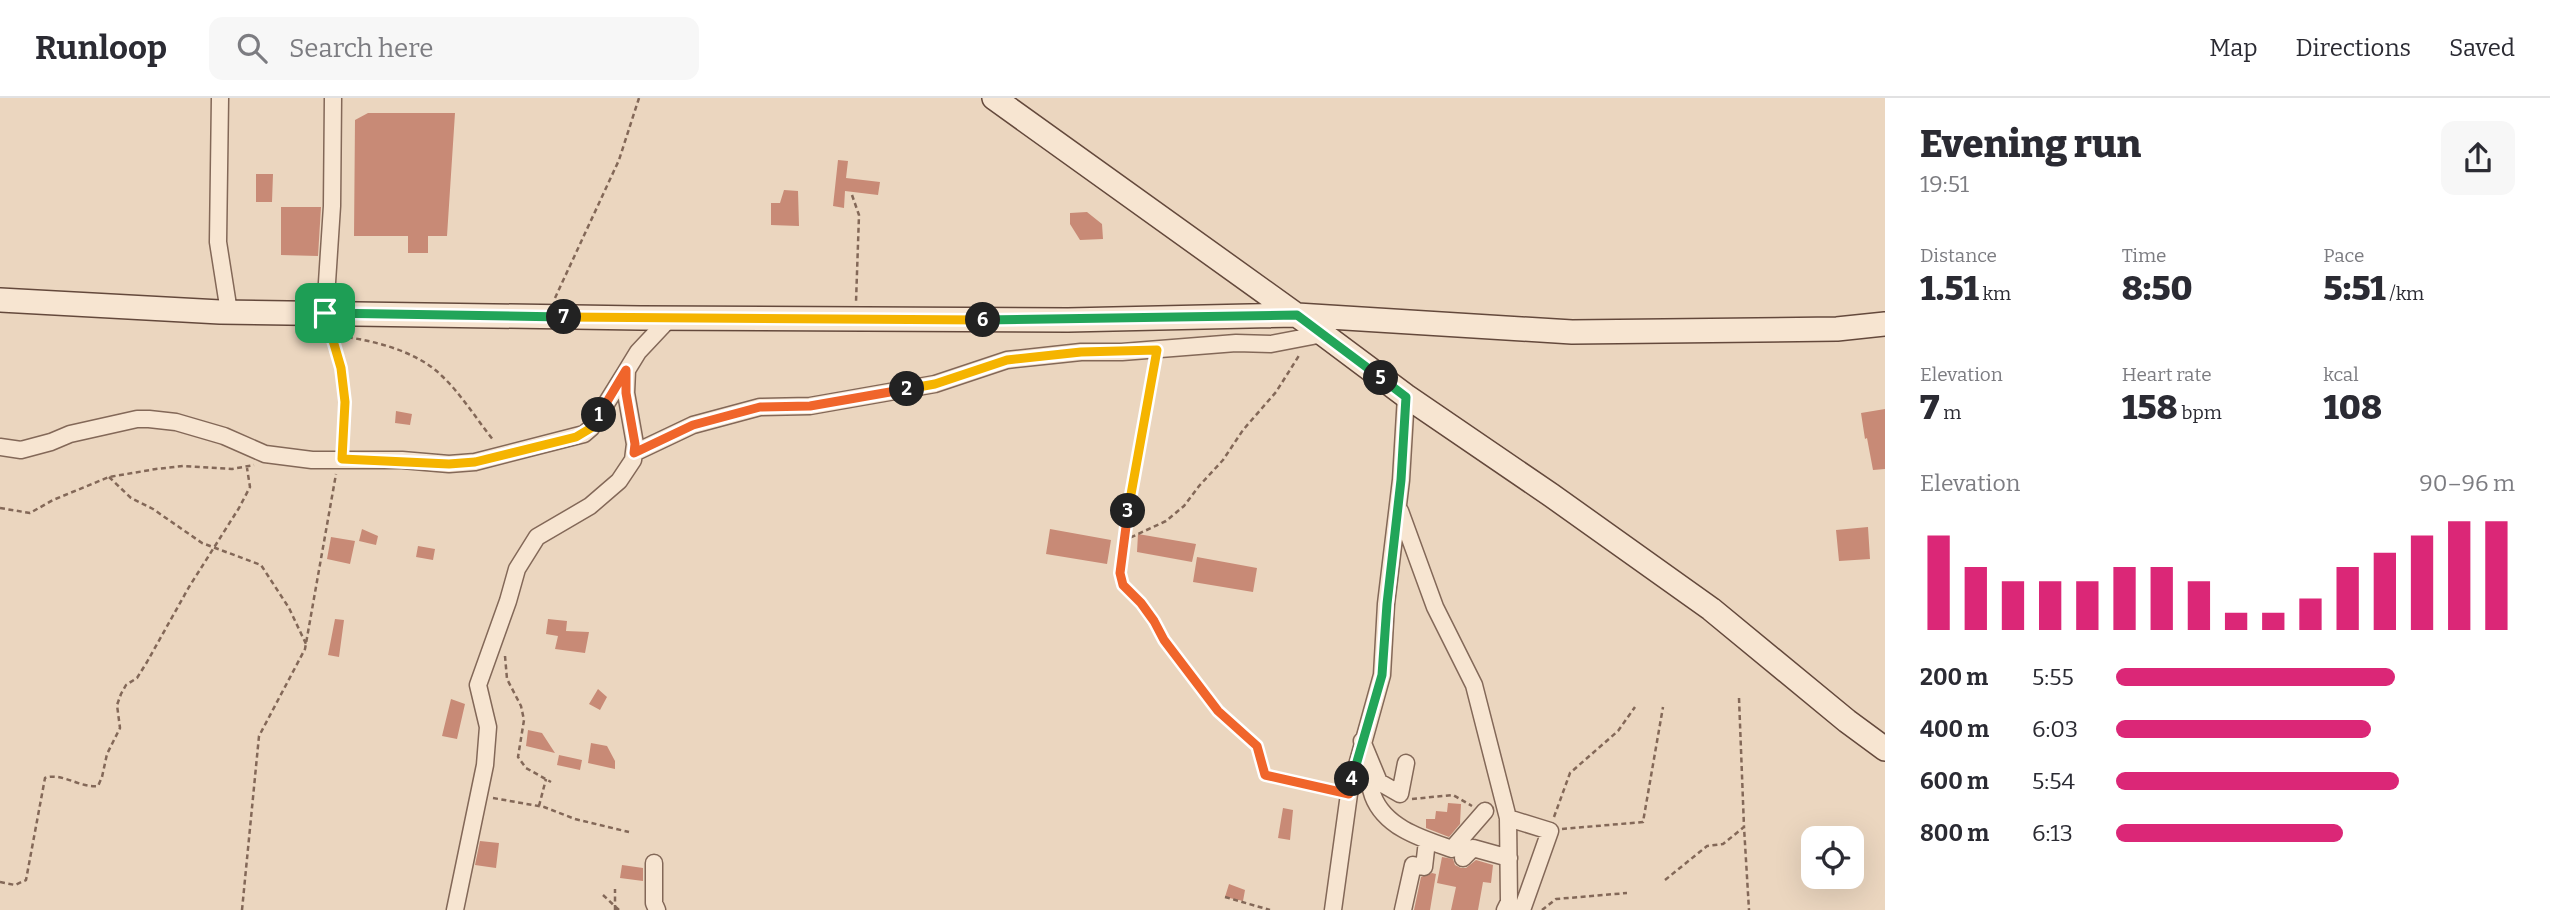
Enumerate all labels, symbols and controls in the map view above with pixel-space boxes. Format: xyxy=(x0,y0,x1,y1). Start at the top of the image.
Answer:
search box xyxy=(209,17,699,80)
text: Runloop xyxy=(35,28,167,68)
icon: search xyxy=(233,29,271,67)
text: Search here xyxy=(289,33,433,64)
text: Map xyxy=(2209,34,2258,62)
text: Directions xyxy=(2296,34,2411,62)
text: Saved xyxy=(2449,34,2515,62)
text: Evening run xyxy=(1920,121,2141,167)
button: share xyxy=(2441,121,2515,195)
text: 19:51 xyxy=(1920,170,1969,198)
text: Distance xyxy=(1920,244,1997,267)
text: Time xyxy=(2122,244,2167,267)
text: Pace xyxy=(2323,244,2364,267)
text: 1.51 xyxy=(1920,267,1979,309)
text: 8:50 xyxy=(2122,267,2193,309)
text: 5:51 xyxy=(2323,267,2386,309)
text: km xyxy=(1979,282,2011,305)
text: /km xyxy=(2386,282,2424,305)
pin xyxy=(295,283,355,343)
icon: arrive xyxy=(306,294,344,332)
pin: 7 xyxy=(546,300,582,334)
pin: 6 xyxy=(965,302,1000,338)
text: 7 xyxy=(558,305,569,328)
text: 6 xyxy=(977,308,988,331)
pin: 5 xyxy=(1364,360,1398,396)
text: Elevation xyxy=(1920,363,2003,386)
text: Heart rate xyxy=(2122,363,2212,386)
text: kcal xyxy=(2323,363,2359,386)
text: 5 xyxy=(1375,366,1386,389)
pin: 2 xyxy=(890,372,925,406)
text: 2 xyxy=(901,377,912,400)
text: 7 xyxy=(1920,386,1939,428)
text: 158 xyxy=(2122,386,2178,428)
text: 108 xyxy=(2323,386,2382,428)
pin: 1 xyxy=(582,398,616,432)
text: m xyxy=(1939,401,1961,424)
text: bpm xyxy=(2178,401,2222,424)
text: 1 xyxy=(594,403,603,426)
text: Elevation xyxy=(1920,469,2020,497)
text: 90–96 m xyxy=(2419,469,2515,497)
pin: 3 xyxy=(1110,494,1146,528)
text: 3 xyxy=(1122,499,1133,522)
text: 200 m xyxy=(1920,663,1988,691)
text: 5:55 xyxy=(2032,663,2074,691)
text: 400 m xyxy=(1920,715,1989,743)
text: 6:03 xyxy=(2032,715,2078,743)
pin: 4 xyxy=(1334,762,1370,796)
text: 4 xyxy=(1346,767,1357,790)
text: 600 m xyxy=(1920,767,1989,795)
text: 5:54 xyxy=(2032,767,2075,795)
text: 800 m xyxy=(1920,819,1989,847)
text: 6:13 xyxy=(2032,819,2073,847)
map controls xyxy=(1801,826,1864,889)
button: locate xyxy=(1801,826,1864,889)

